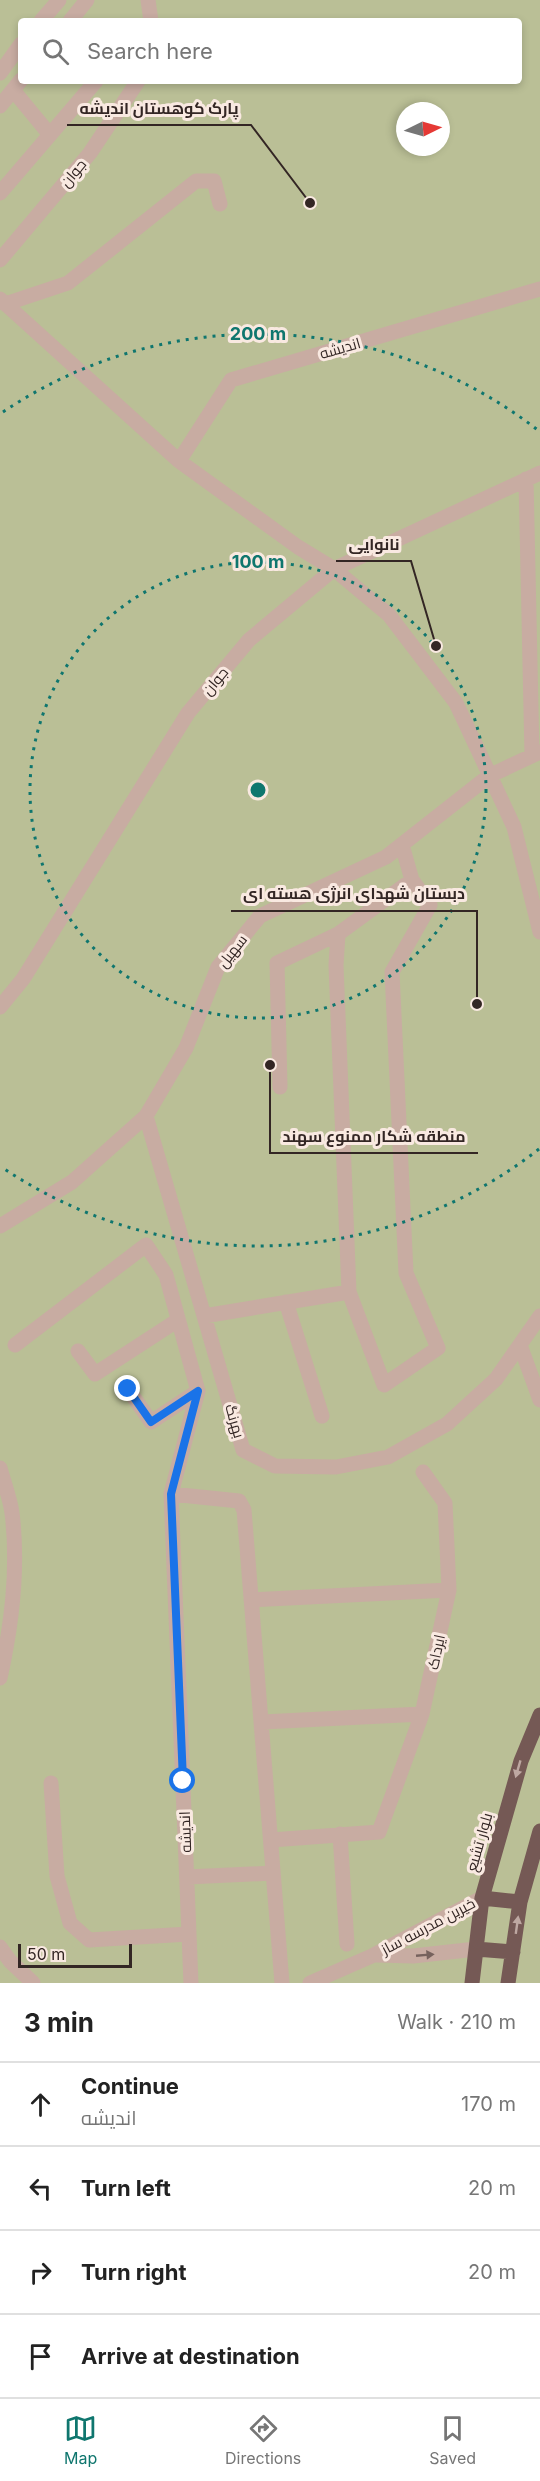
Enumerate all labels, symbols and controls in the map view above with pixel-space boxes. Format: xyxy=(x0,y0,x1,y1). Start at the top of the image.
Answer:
search box xyxy=(18,18,522,84)
icon: search xyxy=(39,35,72,68)
text: Search here xyxy=(87,38,213,64)
callout: پارک کوهستان اندیشه xyxy=(67,91,251,125)
text: پارک کوهستان اندیشه xyxy=(79,98,239,120)
north arrow xyxy=(396,102,450,156)
street label: جوان xyxy=(56,155,91,192)
text: 200 m xyxy=(230,323,286,344)
street label: اندیشه xyxy=(317,333,363,363)
callout: نانوایی xyxy=(336,527,411,561)
text: نانوایی xyxy=(348,534,400,554)
text: 100 m xyxy=(232,551,284,572)
street label: جوان xyxy=(198,663,233,700)
centre of rings xyxy=(248,780,268,800)
callout: دبستان شهدای انرژی هسته ای xyxy=(231,877,477,911)
text: دبستان شهدای انرژی هسته ای xyxy=(243,883,465,903)
street label: سهیل xyxy=(213,930,252,972)
callout: منطقه شکار ممنوع سهند xyxy=(270,1119,478,1153)
text: منطقه شکار ممنوع سهند xyxy=(282,1126,466,1147)
route end xyxy=(114,1375,140,1401)
street label: بهرنگ xyxy=(220,1402,249,1441)
street label: ایرداک xyxy=(423,1633,449,1671)
one-way arrow xyxy=(513,1761,522,1779)
route start xyxy=(169,1767,195,1793)
street label: بلوار تشیع xyxy=(462,1810,498,1874)
street label: اندیشه xyxy=(175,1811,195,1853)
street label: خیرین مدرسه ساز xyxy=(377,1893,479,1960)
one-way arrow xyxy=(512,1915,521,1934)
scale bar xyxy=(18,1941,132,1968)
text: 50 m xyxy=(27,1944,65,1964)
one-way arrow xyxy=(416,1950,435,1960)
text: 3 min xyxy=(24,2007,94,2038)
text: Walk · 210 m xyxy=(397,2010,516,2034)
text: Continue xyxy=(81,2073,179,2099)
icon: ahead xyxy=(24,2088,57,2121)
text: 170 m xyxy=(461,2092,516,2116)
text: اندیشه xyxy=(81,2106,137,2130)
icon: left xyxy=(24,2172,57,2205)
text: Turn left xyxy=(81,2175,171,2201)
text: 20 m xyxy=(468,2176,516,2200)
icon: right xyxy=(24,2256,57,2289)
text: Turn right xyxy=(81,2259,187,2285)
text: 20 m xyxy=(468,2260,516,2284)
icon: arrive xyxy=(24,2340,57,2373)
text: Arrive at destination xyxy=(81,2343,300,2369)
tab: Map xyxy=(64,2412,97,2468)
tab: Directions xyxy=(225,2412,301,2468)
tab: Saved xyxy=(429,2412,476,2468)

